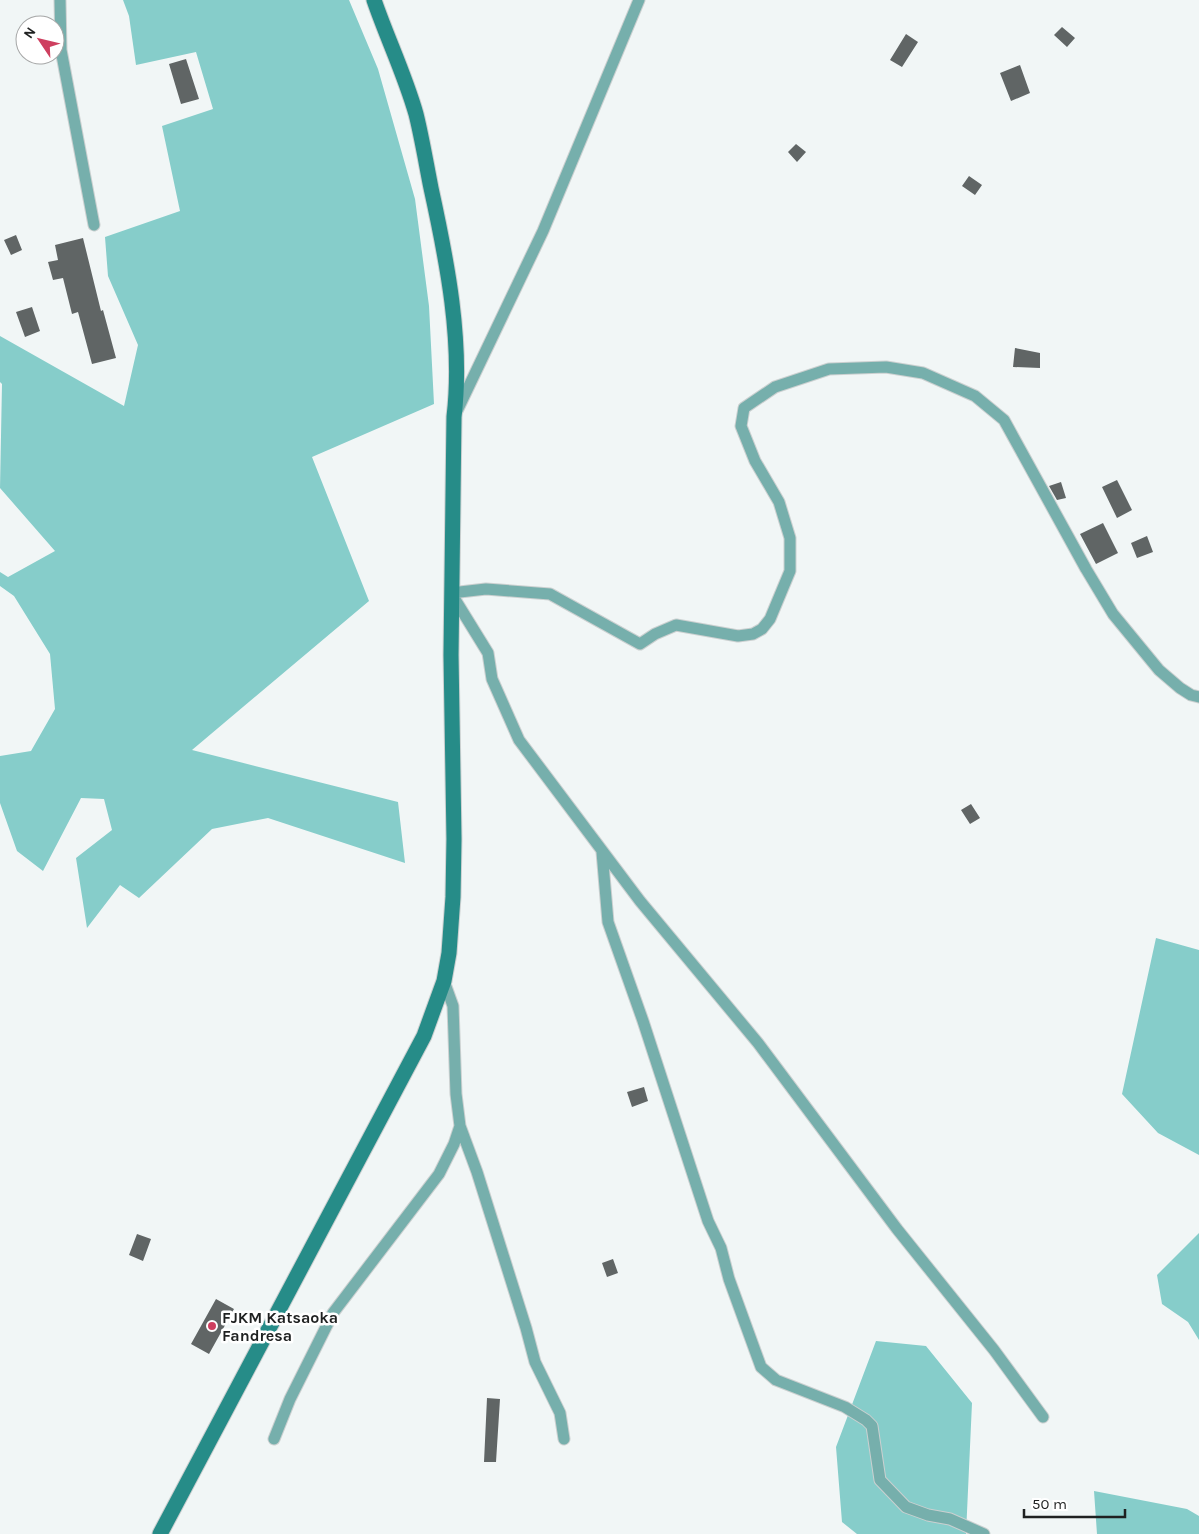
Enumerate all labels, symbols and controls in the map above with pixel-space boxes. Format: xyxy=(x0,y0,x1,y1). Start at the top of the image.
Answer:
north arrow xyxy=(15,15,65,65)
text: N xyxy=(20,24,40,42)
place label: FJKM Katsaoka Fandresa xyxy=(222,1308,338,1345)
marker: FJKM Katsaoka Fandresa xyxy=(206,1320,218,1332)
scale bar xyxy=(1024,1486,1125,1518)
text: 50 m xyxy=(1032,1495,1067,1513)

